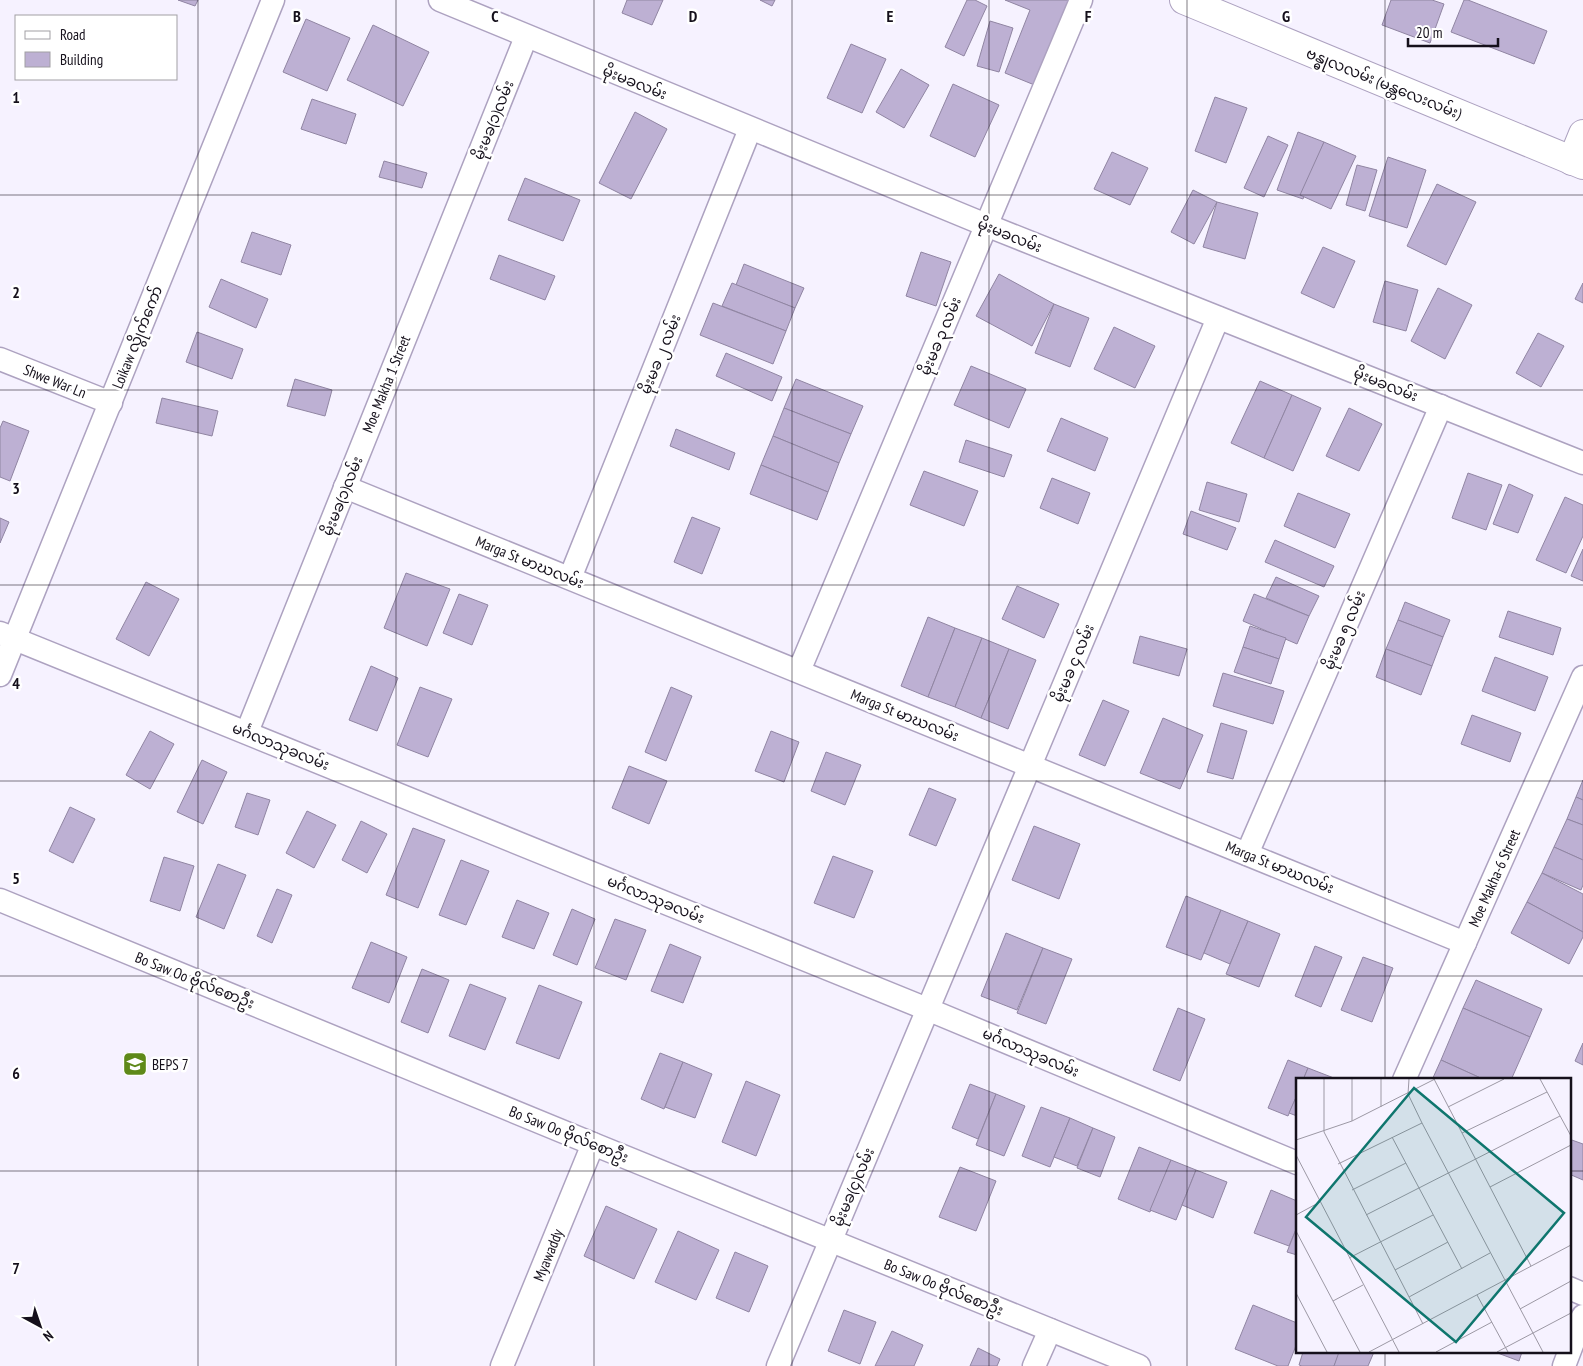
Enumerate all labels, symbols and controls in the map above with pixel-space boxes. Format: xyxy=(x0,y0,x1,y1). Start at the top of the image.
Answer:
text: B xyxy=(293,6,301,26)
text: C xyxy=(491,6,499,26)
text: D xyxy=(689,6,698,26)
text: E xyxy=(887,6,894,26)
text: F xyxy=(1085,6,1092,26)
text: G xyxy=(1282,6,1290,26)
legend xyxy=(15,15,178,80)
scale bar xyxy=(1408,15,1498,47)
text: 20 m xyxy=(1416,23,1442,42)
text: Road xyxy=(60,25,86,44)
street label: ဗန္ဓုလလမ်း (မန္တလေးလမ်း) xyxy=(1302,43,1465,126)
text: Building xyxy=(60,50,103,69)
street label: မိုးမခလမ်း xyxy=(599,60,670,106)
street label: မိုးမခ(၁)လမ်း xyxy=(468,77,520,164)
text: 1 xyxy=(12,87,20,107)
street label: မိုးမခလမ်း xyxy=(974,213,1045,259)
text: 2 xyxy=(12,282,20,302)
street label: Loikaw လွိုက်ကော် xyxy=(108,283,169,392)
street label: မိုးမခ ၃ လမ်း xyxy=(915,294,968,379)
street label: မိုးမခ ၂ လမ်း xyxy=(635,311,687,398)
street label: Moe Makha 1 Street xyxy=(358,332,414,436)
street label: Shwe War Ln xyxy=(21,360,89,402)
street label: မိုးမခလမ်း xyxy=(1350,362,1421,408)
street label: မိုးမခ(၁)လမ်း xyxy=(317,453,369,540)
text: 3 xyxy=(12,478,20,498)
street label: Marga St မာဃလမ်း xyxy=(473,532,587,592)
street label: မိုးမခ ၅ လမ်း xyxy=(1319,587,1372,674)
street label: မိုးမခ ၄ လမ်း xyxy=(1048,621,1101,706)
text: 4 xyxy=(12,673,20,693)
street label: Marga St မာဃလမ်း xyxy=(848,685,962,745)
street label: မင်္ဂလာသုခလမ်း xyxy=(228,718,332,777)
street label: Moe Makha-6 Street xyxy=(1464,826,1524,930)
street label: Marga St မာဃလမ်း xyxy=(1223,837,1337,897)
text: 5 xyxy=(12,868,20,888)
street label: မင်္ဂလာသုခလမ်း xyxy=(603,871,707,930)
street label: Bo Saw Oo ဗိုလ်စောဦး xyxy=(131,947,258,1015)
street label: မင်္ဂလာသုခလမ်း xyxy=(979,1023,1082,1084)
school or university icon: BEPS 7 xyxy=(122,1051,148,1077)
place label: BEPS 7 xyxy=(152,1055,189,1074)
text: 6 xyxy=(12,1063,20,1083)
inset map xyxy=(1296,1078,1570,1354)
street label: Bo Saw Oo ဗိုလ်စောဦး xyxy=(505,1101,632,1169)
street label: မိုးမခ(၄)လမ်း xyxy=(828,1145,881,1231)
street label: Myawaddy xyxy=(529,1226,567,1284)
street label: Bo Saw Oo ဗိုလ်စောဦး xyxy=(880,1254,1007,1322)
text: 7 xyxy=(12,1258,20,1278)
north arrow xyxy=(15,1301,65,1351)
text: N xyxy=(40,1327,57,1345)

